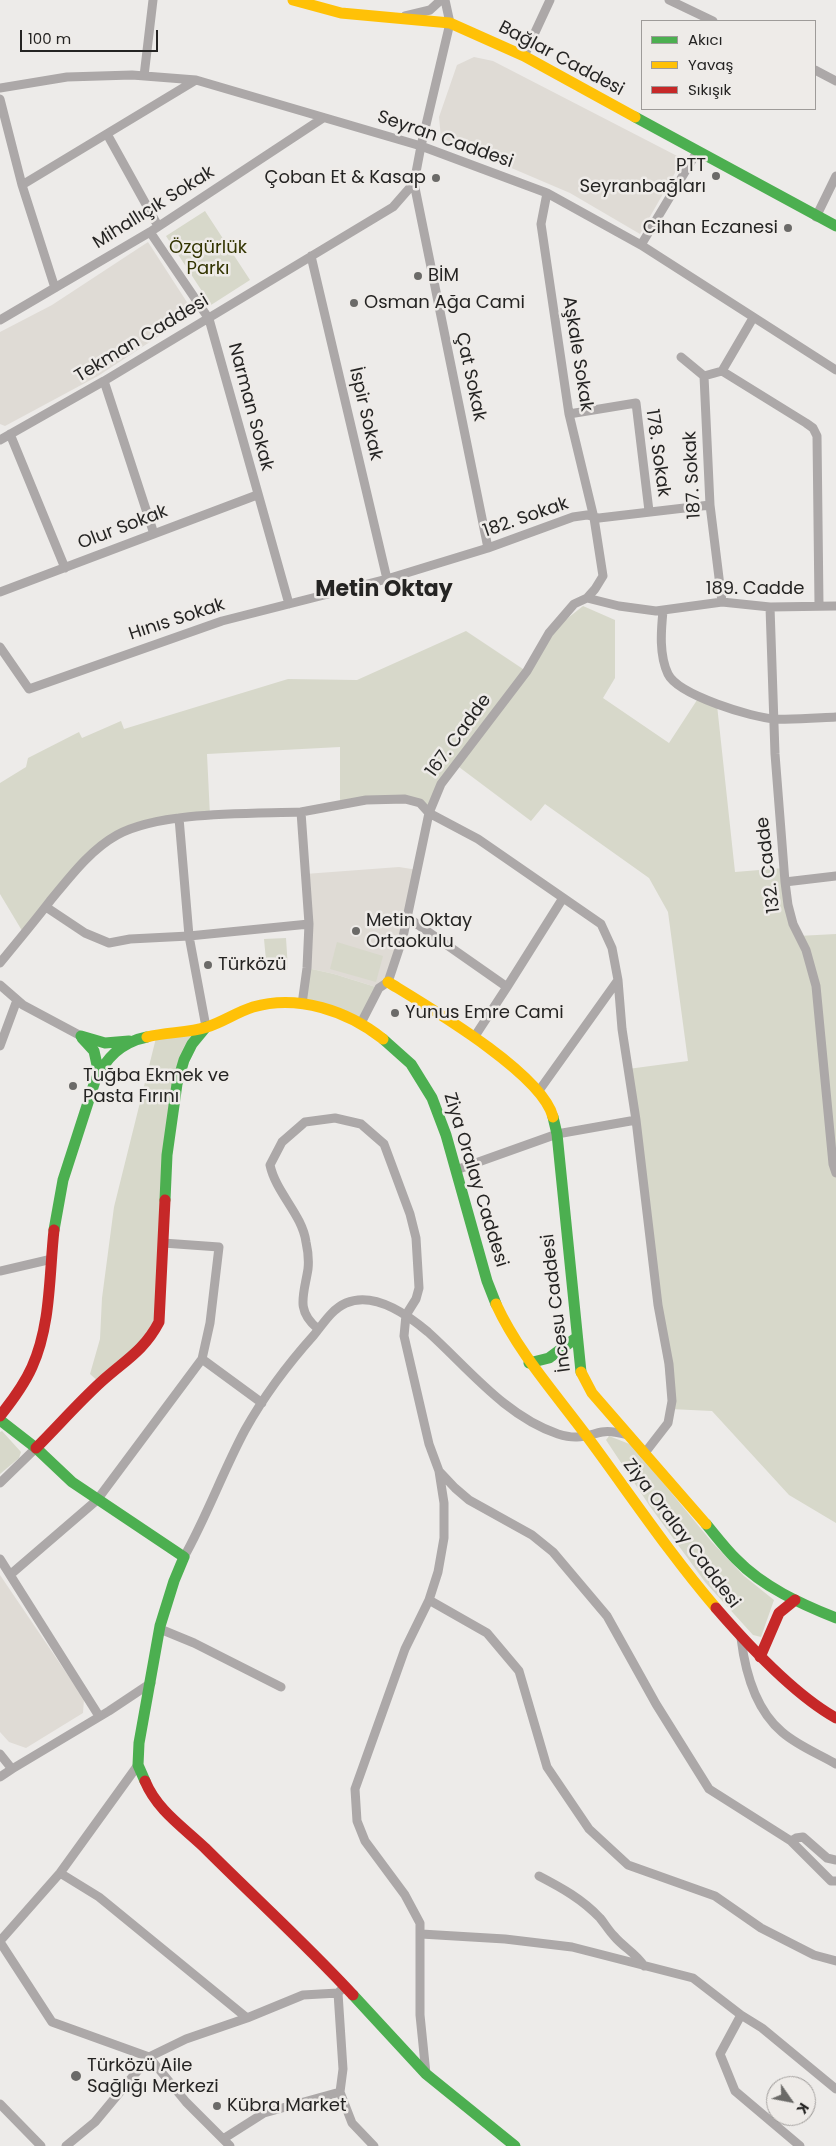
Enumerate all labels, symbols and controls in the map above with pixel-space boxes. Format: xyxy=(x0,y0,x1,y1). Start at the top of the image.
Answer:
street label: Bağlar Caddesi xyxy=(495,17,627,101)
scale bar xyxy=(22,20,160,52)
legend xyxy=(641,20,816,110)
text: 100 m xyxy=(28,28,71,49)
text: Akıcı xyxy=(688,29,722,50)
text: Yavaş xyxy=(688,54,733,75)
text: Sıkışık xyxy=(688,79,731,100)
street label: Seyran Caddesi xyxy=(374,107,516,173)
place label: PTT Seyranbağları xyxy=(579,155,706,198)
street label: Mihallıçık Sokak xyxy=(89,162,219,254)
place label: Çoban Et & Kasap xyxy=(265,167,426,189)
marker: PTT Seyranbağları xyxy=(710,170,722,182)
marker: Çoban Et & Kasap xyxy=(430,172,442,184)
place label: Cihan Eczanesi xyxy=(643,217,778,239)
marker: Cihan Eczanesi xyxy=(782,222,794,234)
park label: Özgürlük Parkı xyxy=(169,237,247,280)
place label: BİM xyxy=(428,265,459,287)
marker: BİM xyxy=(412,270,424,282)
street label: Tekman Caddesi xyxy=(71,290,213,388)
place label: Osman Ağa Cami xyxy=(364,292,525,314)
street label: Aşkale Sokak xyxy=(557,295,597,413)
marker: Osman Ağa Cami xyxy=(348,297,360,309)
street label: Çat Sokak xyxy=(450,331,490,423)
street label: Narman Sokak xyxy=(223,341,277,473)
street label: İspir Sokak xyxy=(344,365,386,463)
street label: 178. Sokak xyxy=(640,408,674,498)
street label: 187. Sokak xyxy=(680,430,706,520)
street label: 182. Sokak xyxy=(480,493,572,543)
street label: Olur Sokak xyxy=(75,501,171,555)
district label: Metin Oktay xyxy=(315,577,453,603)
street label: 189. Cadde xyxy=(706,578,804,600)
street label: Hınıs Sokak xyxy=(126,594,228,646)
street label: 167. Cadde xyxy=(422,690,496,782)
street label: 132. Cadde xyxy=(752,816,786,914)
place label: Metin Oktay Ortaokulu xyxy=(366,910,472,952)
marker: Metin Oktay Ortaokulu xyxy=(350,925,362,937)
place label: Türközü xyxy=(218,954,286,976)
marker: Türközü xyxy=(202,959,214,971)
place label: Yunus Emre Cami xyxy=(405,1002,564,1024)
marker: Yunus Emre Cami xyxy=(389,1007,401,1019)
place label: Tuğba Ekmek ve Pasta Fırını xyxy=(83,1065,229,1108)
marker: Tuğba Ekmek ve Pasta Fırını xyxy=(67,1080,79,1092)
street label: Ziya Oralay Caddesi xyxy=(438,1090,512,1270)
street label: İncesu Caddesi xyxy=(538,1233,576,1373)
street label: Ziya Oralay Caddesi xyxy=(618,1455,744,1613)
place label: Türközü Aile Sağlığı Merkezi xyxy=(87,2055,219,2098)
marker: Türközü Aile Sağlığı Merkezi xyxy=(69,2069,83,2083)
north arrow xyxy=(766,2076,816,2126)
place label: Kübra Market xyxy=(227,2095,347,2117)
text: K xyxy=(792,2099,814,2118)
marker: Kübra Market xyxy=(211,2100,223,2112)

